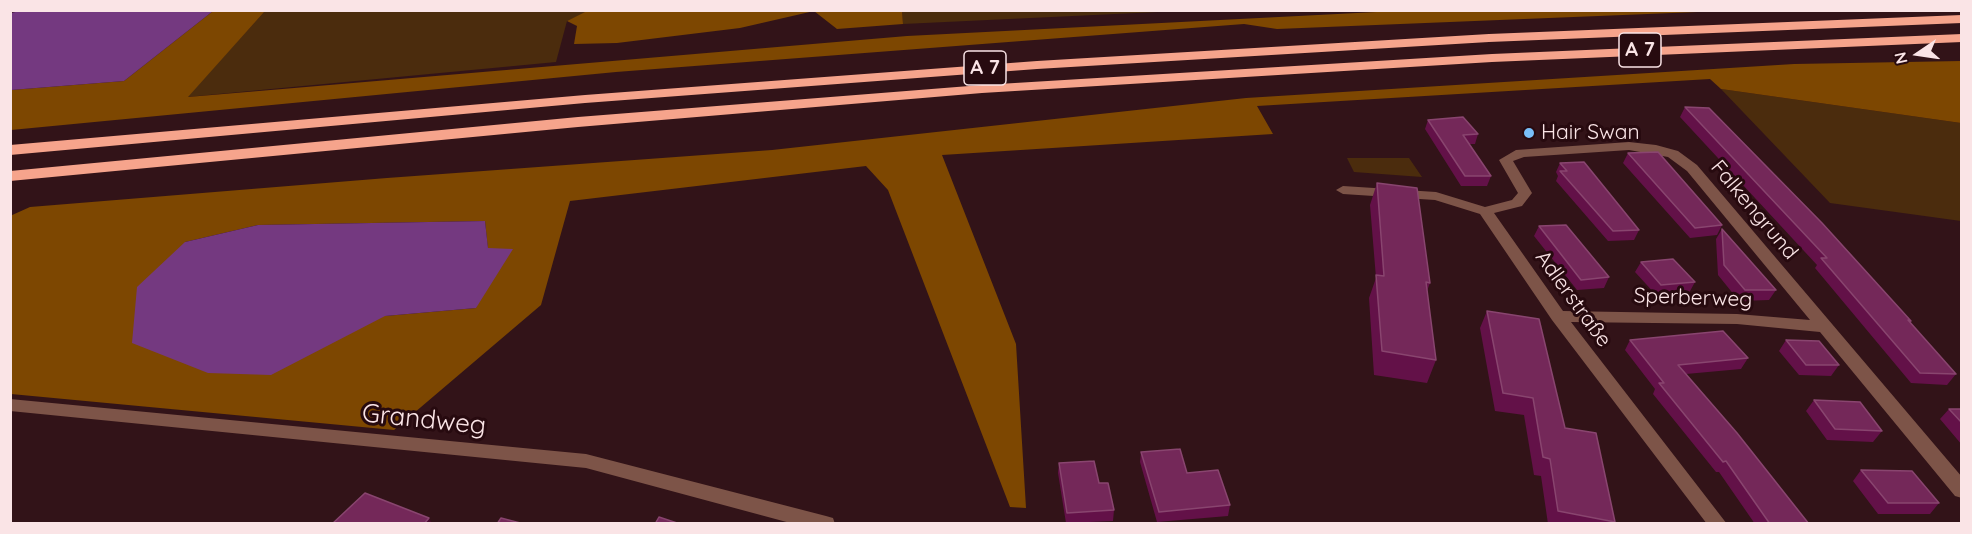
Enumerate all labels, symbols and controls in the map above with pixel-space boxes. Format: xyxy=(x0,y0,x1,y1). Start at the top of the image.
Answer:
north arrow xyxy=(1888,24,1948,84)
road number: A 7 xyxy=(1619,33,1661,67)
text: N xyxy=(1889,50,1912,66)
road number: A 7 xyxy=(964,51,1006,85)
place label: Hair Swan xyxy=(1541,120,1640,146)
marker: Hair Swan xyxy=(1522,126,1536,140)
street label: Falkengrund xyxy=(1705,155,1803,265)
street label: Adlerstraße xyxy=(1530,246,1616,352)
street label: Sperberweg xyxy=(1633,283,1753,313)
street label: Grandweg xyxy=(360,398,488,442)

